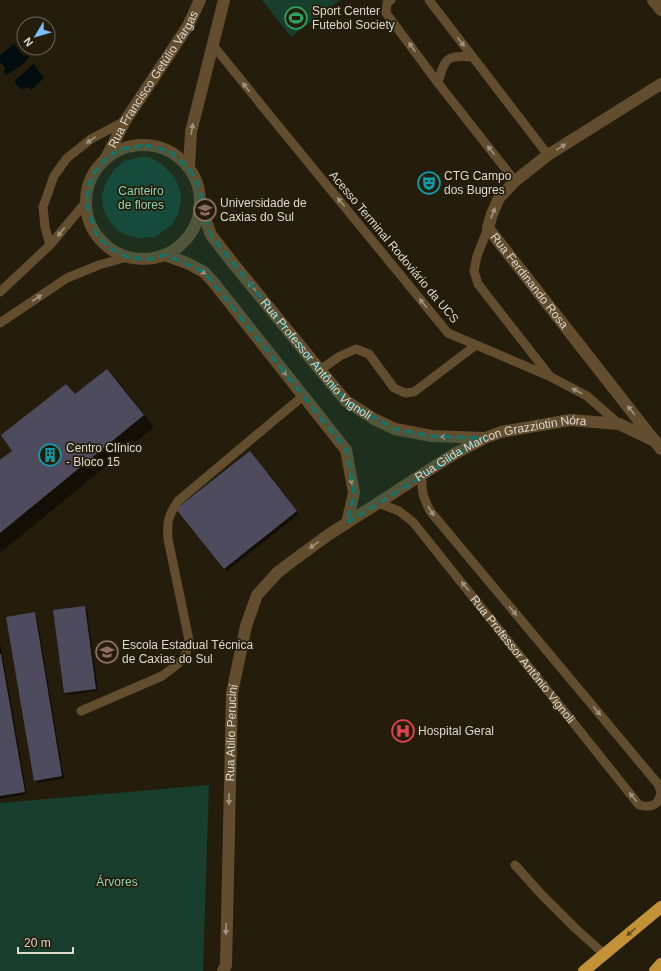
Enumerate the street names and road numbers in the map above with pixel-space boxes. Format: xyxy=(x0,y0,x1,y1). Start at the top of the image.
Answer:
street label: Rua Francisco Getúlio Vargas xyxy=(105,8,201,150)
street label: Acesso Terminal Rodoviário da UCS xyxy=(326,168,462,326)
street label: Rua Ferdinando Rosa xyxy=(488,230,571,332)
street label: Rua Professor Antônio Vignoli xyxy=(258,296,374,423)
street label: Rua Gilda Marcon Grazziotin Nóra xyxy=(412,413,587,484)
street label: Rua Professor Antônio Vignoli xyxy=(467,593,578,726)
street label: Rua Atilio Perucini xyxy=(223,683,241,782)

